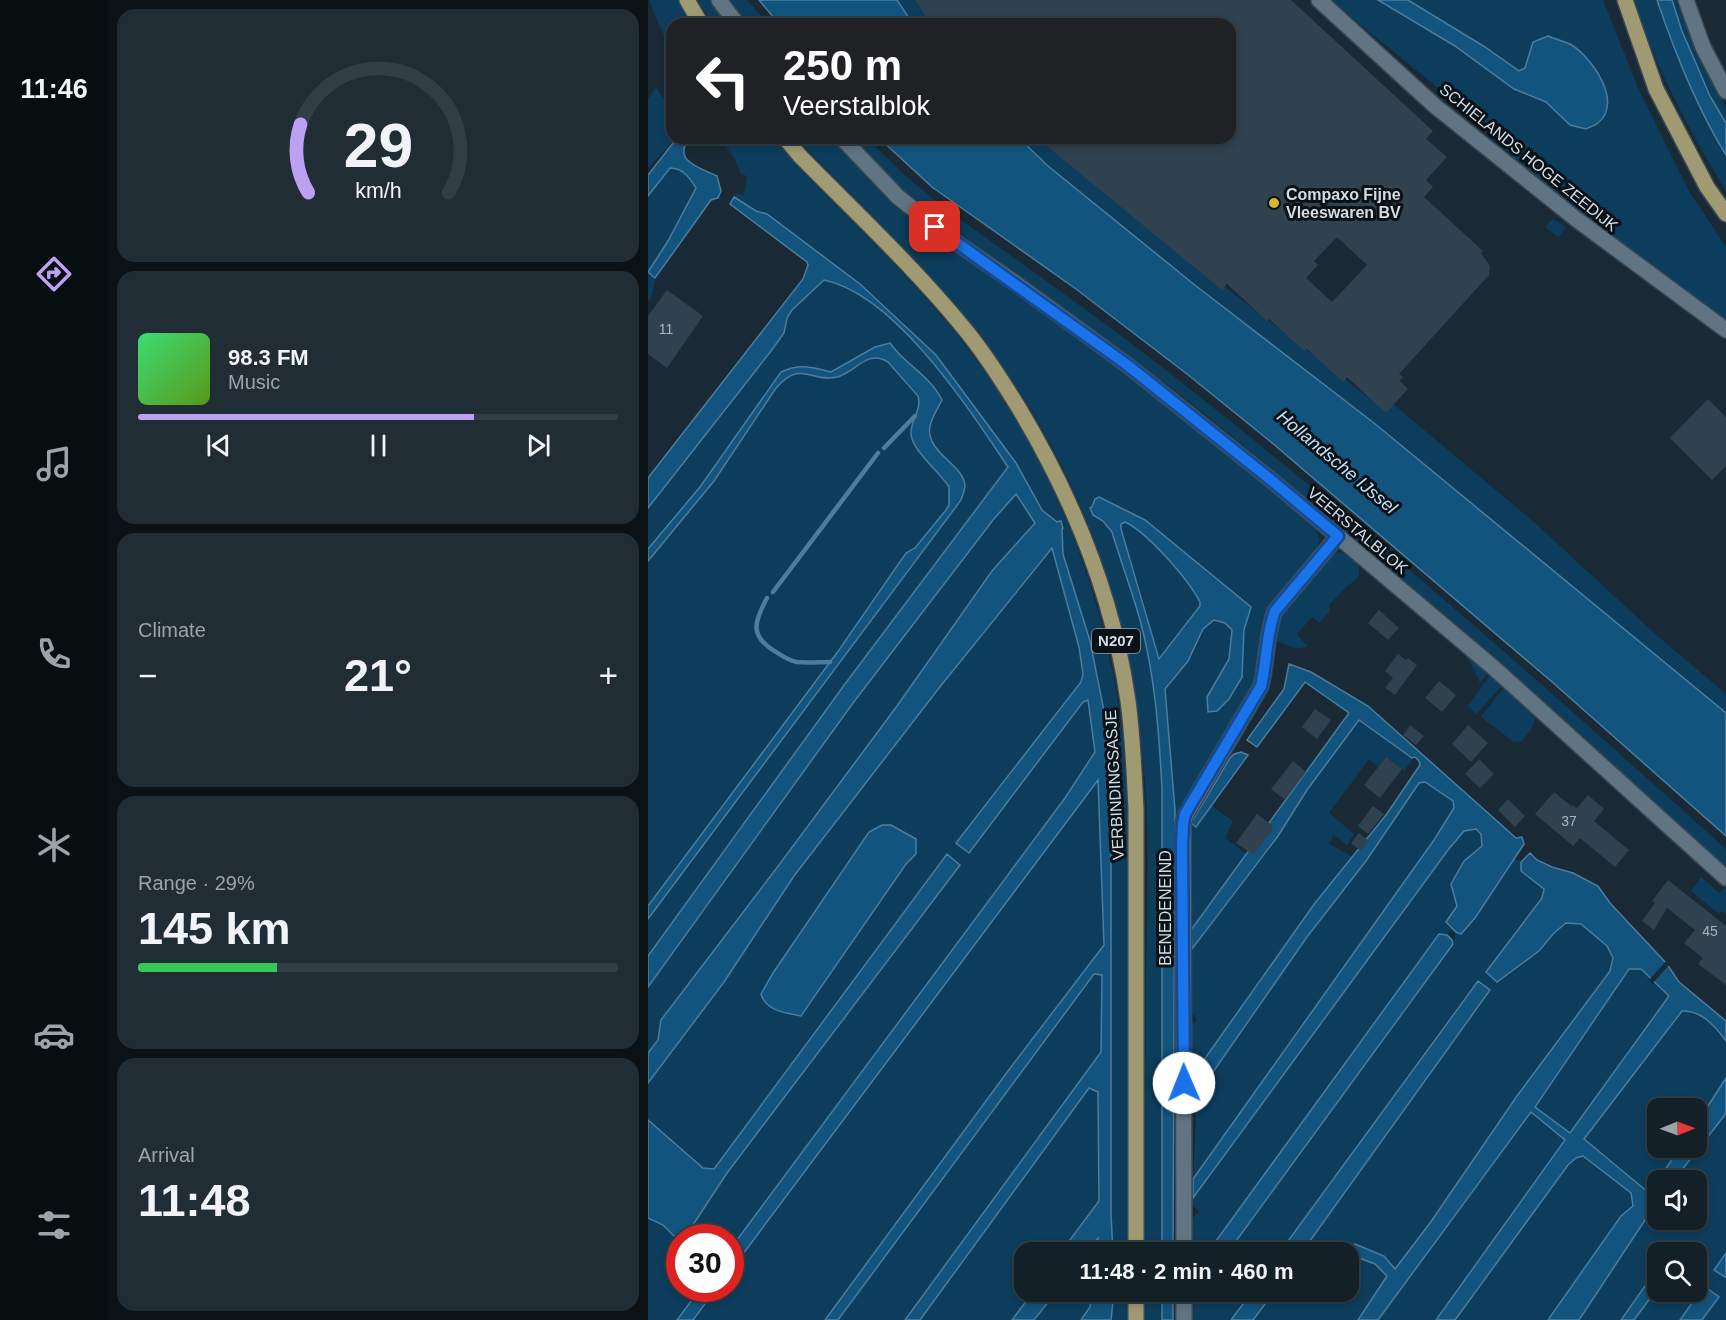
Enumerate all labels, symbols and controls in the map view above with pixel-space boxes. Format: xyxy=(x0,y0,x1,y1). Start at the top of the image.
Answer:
icon: left xyxy=(684,42,762,120)
text: 250 m xyxy=(783,42,902,89)
text: 11:46 xyxy=(20,74,88,104)
street label: SCHIELANDS HOGE ZEEDIJK xyxy=(1436,80,1621,235)
text: Veerstalblok xyxy=(783,91,930,121)
text: 29 xyxy=(343,111,413,180)
text: km/h xyxy=(355,179,401,203)
place label: Compaxo Fijne Vleeswaren BV xyxy=(1286,186,1401,221)
marker: Compaxo Fijne Vleeswaren BV xyxy=(1267,196,1281,210)
pin xyxy=(909,201,960,252)
icon: arrive xyxy=(918,210,951,243)
icon: directions xyxy=(33,253,75,295)
house number: 11 xyxy=(659,321,673,337)
text: 98.3 FM xyxy=(228,345,309,370)
text: Music xyxy=(228,371,280,393)
water label: Hollandsche IJssel xyxy=(1273,406,1402,519)
icon: previous xyxy=(202,429,235,462)
icon: pause xyxy=(362,429,395,462)
icon: next xyxy=(522,429,555,462)
icon: music xyxy=(33,443,75,485)
street label: VEERSTALBLOK xyxy=(1304,484,1411,577)
text: Climate xyxy=(138,619,206,641)
road number: N207 xyxy=(1092,629,1140,653)
icon: phone xyxy=(33,633,75,675)
text: 21° xyxy=(344,650,412,701)
text: − xyxy=(138,657,157,694)
text: + xyxy=(599,657,618,694)
street label: VERBINDINGSASJE xyxy=(1102,709,1127,860)
house number: 37 xyxy=(1561,813,1577,829)
icon: climate xyxy=(33,824,75,866)
street label: BENEDENEIND xyxy=(1157,850,1174,966)
text: Range · 29% xyxy=(138,872,255,894)
text: 145 km xyxy=(138,903,291,954)
house number: 45 xyxy=(1702,923,1718,939)
icon: car xyxy=(33,1014,75,1056)
position arrow xyxy=(1152,1051,1216,1115)
north arrow xyxy=(1647,1098,1707,1158)
map controls xyxy=(1647,1098,1707,1302)
text: Arrival xyxy=(138,1144,195,1166)
button: sound xyxy=(1647,1170,1707,1230)
text: 11:48 xyxy=(138,1175,251,1226)
icon: filters xyxy=(33,1204,75,1246)
speed limit sign: 30 xyxy=(666,1224,744,1302)
button: search xyxy=(1647,1242,1707,1302)
text: 11:48 · 2 min · 460 m xyxy=(1080,1259,1294,1284)

